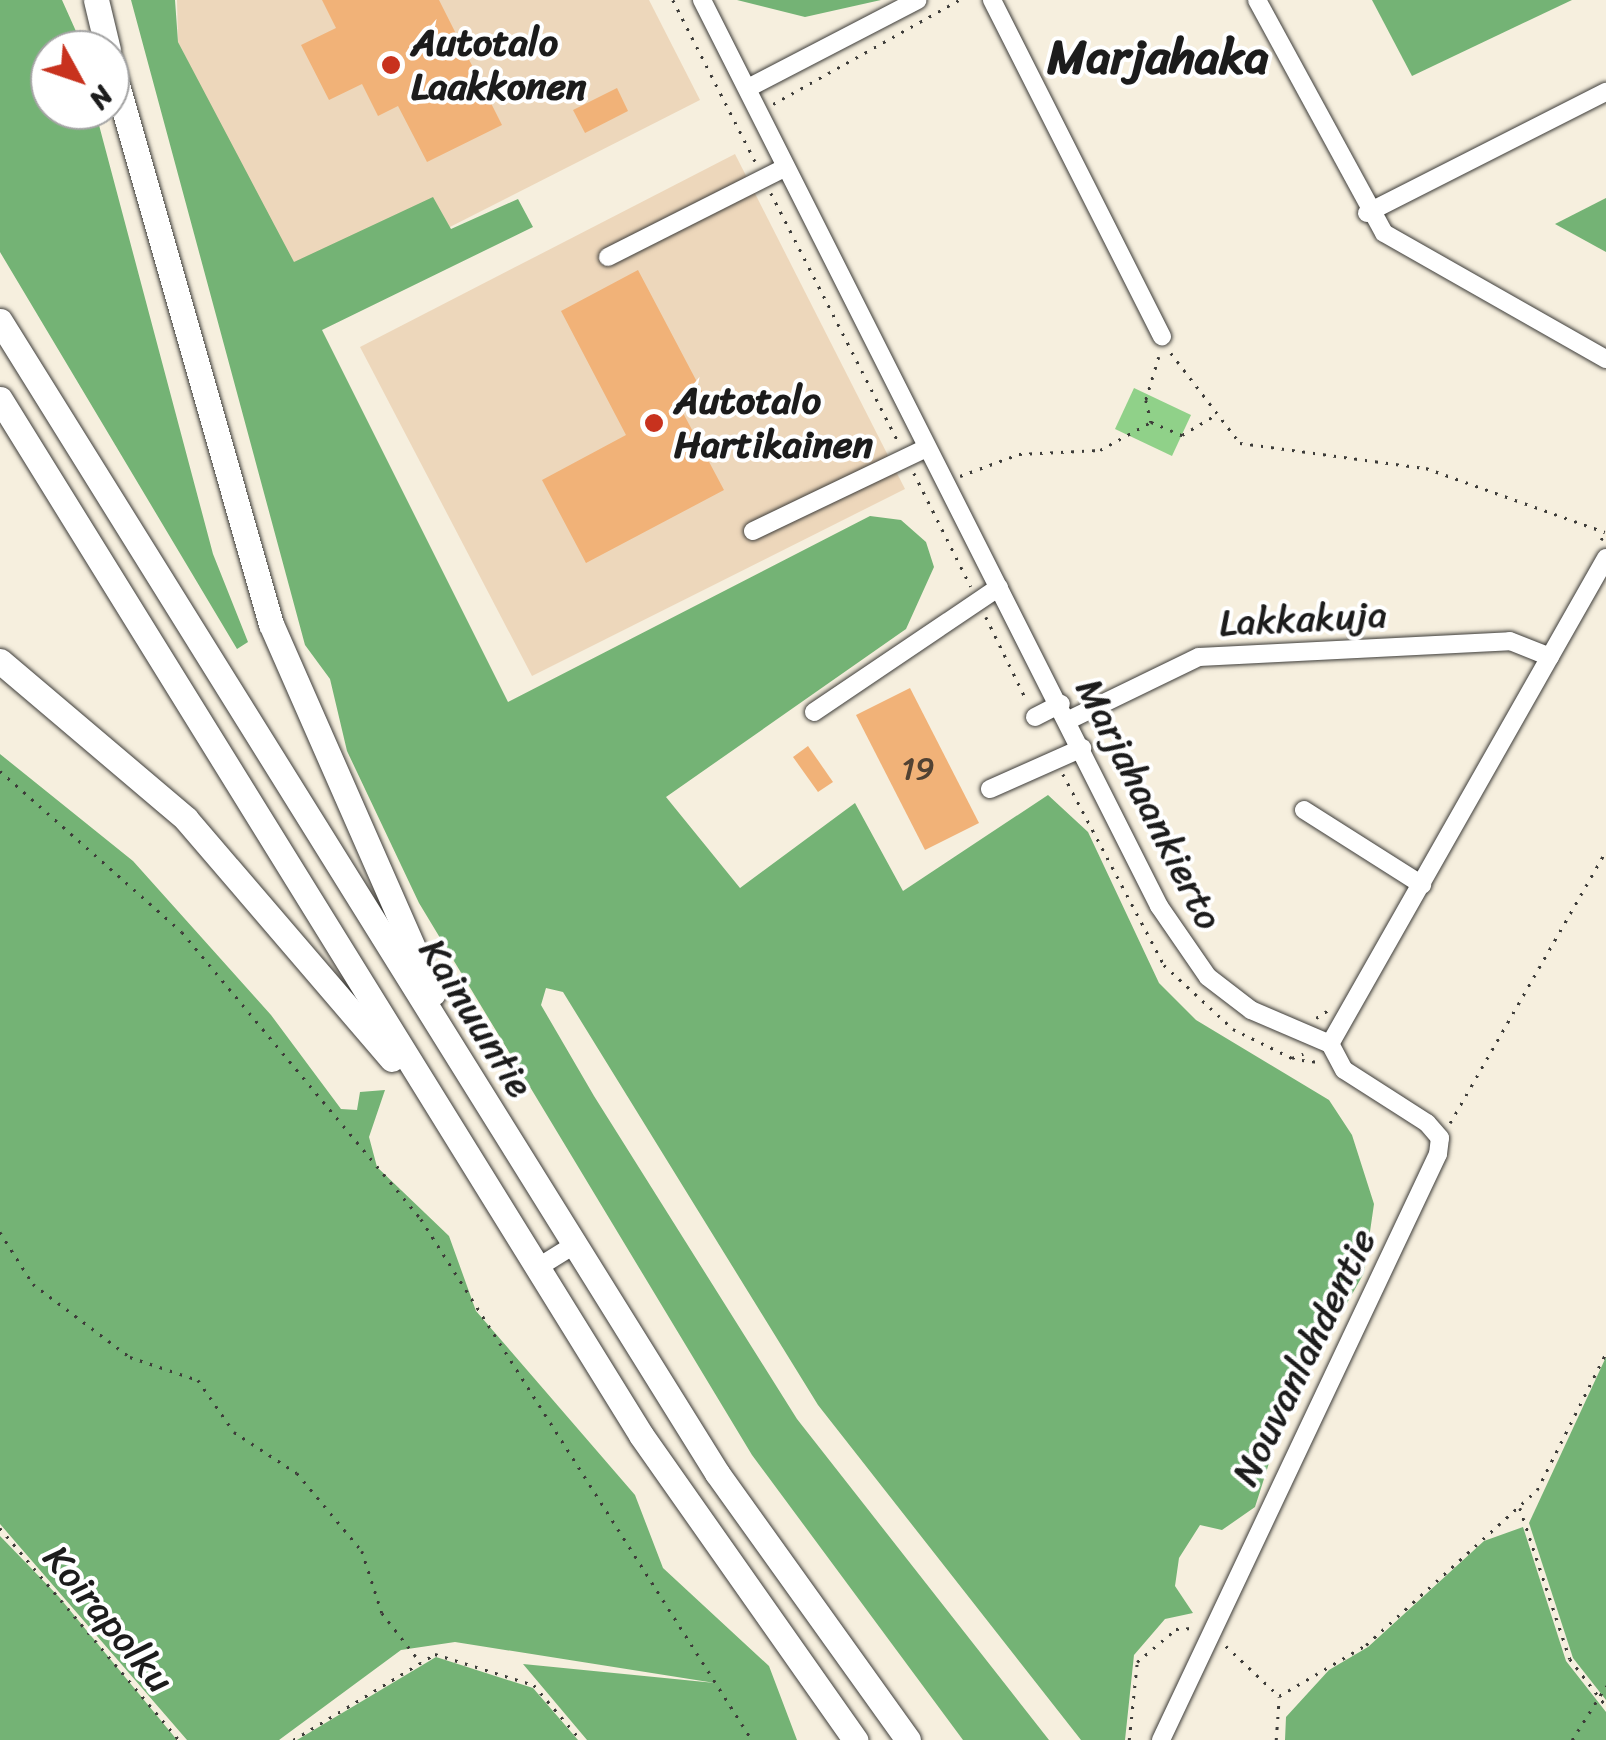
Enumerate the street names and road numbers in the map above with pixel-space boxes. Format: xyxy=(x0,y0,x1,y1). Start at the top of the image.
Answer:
street label: Lakkakuja xyxy=(1218,592,1388,646)
street label: Marjahaankierto xyxy=(1066,671,1232,937)
street label: Kainuuntie xyxy=(409,930,543,1106)
street label: Nouvanlahdentie xyxy=(1222,1221,1386,1493)
street label: Koirapolku xyxy=(33,1536,183,1702)

